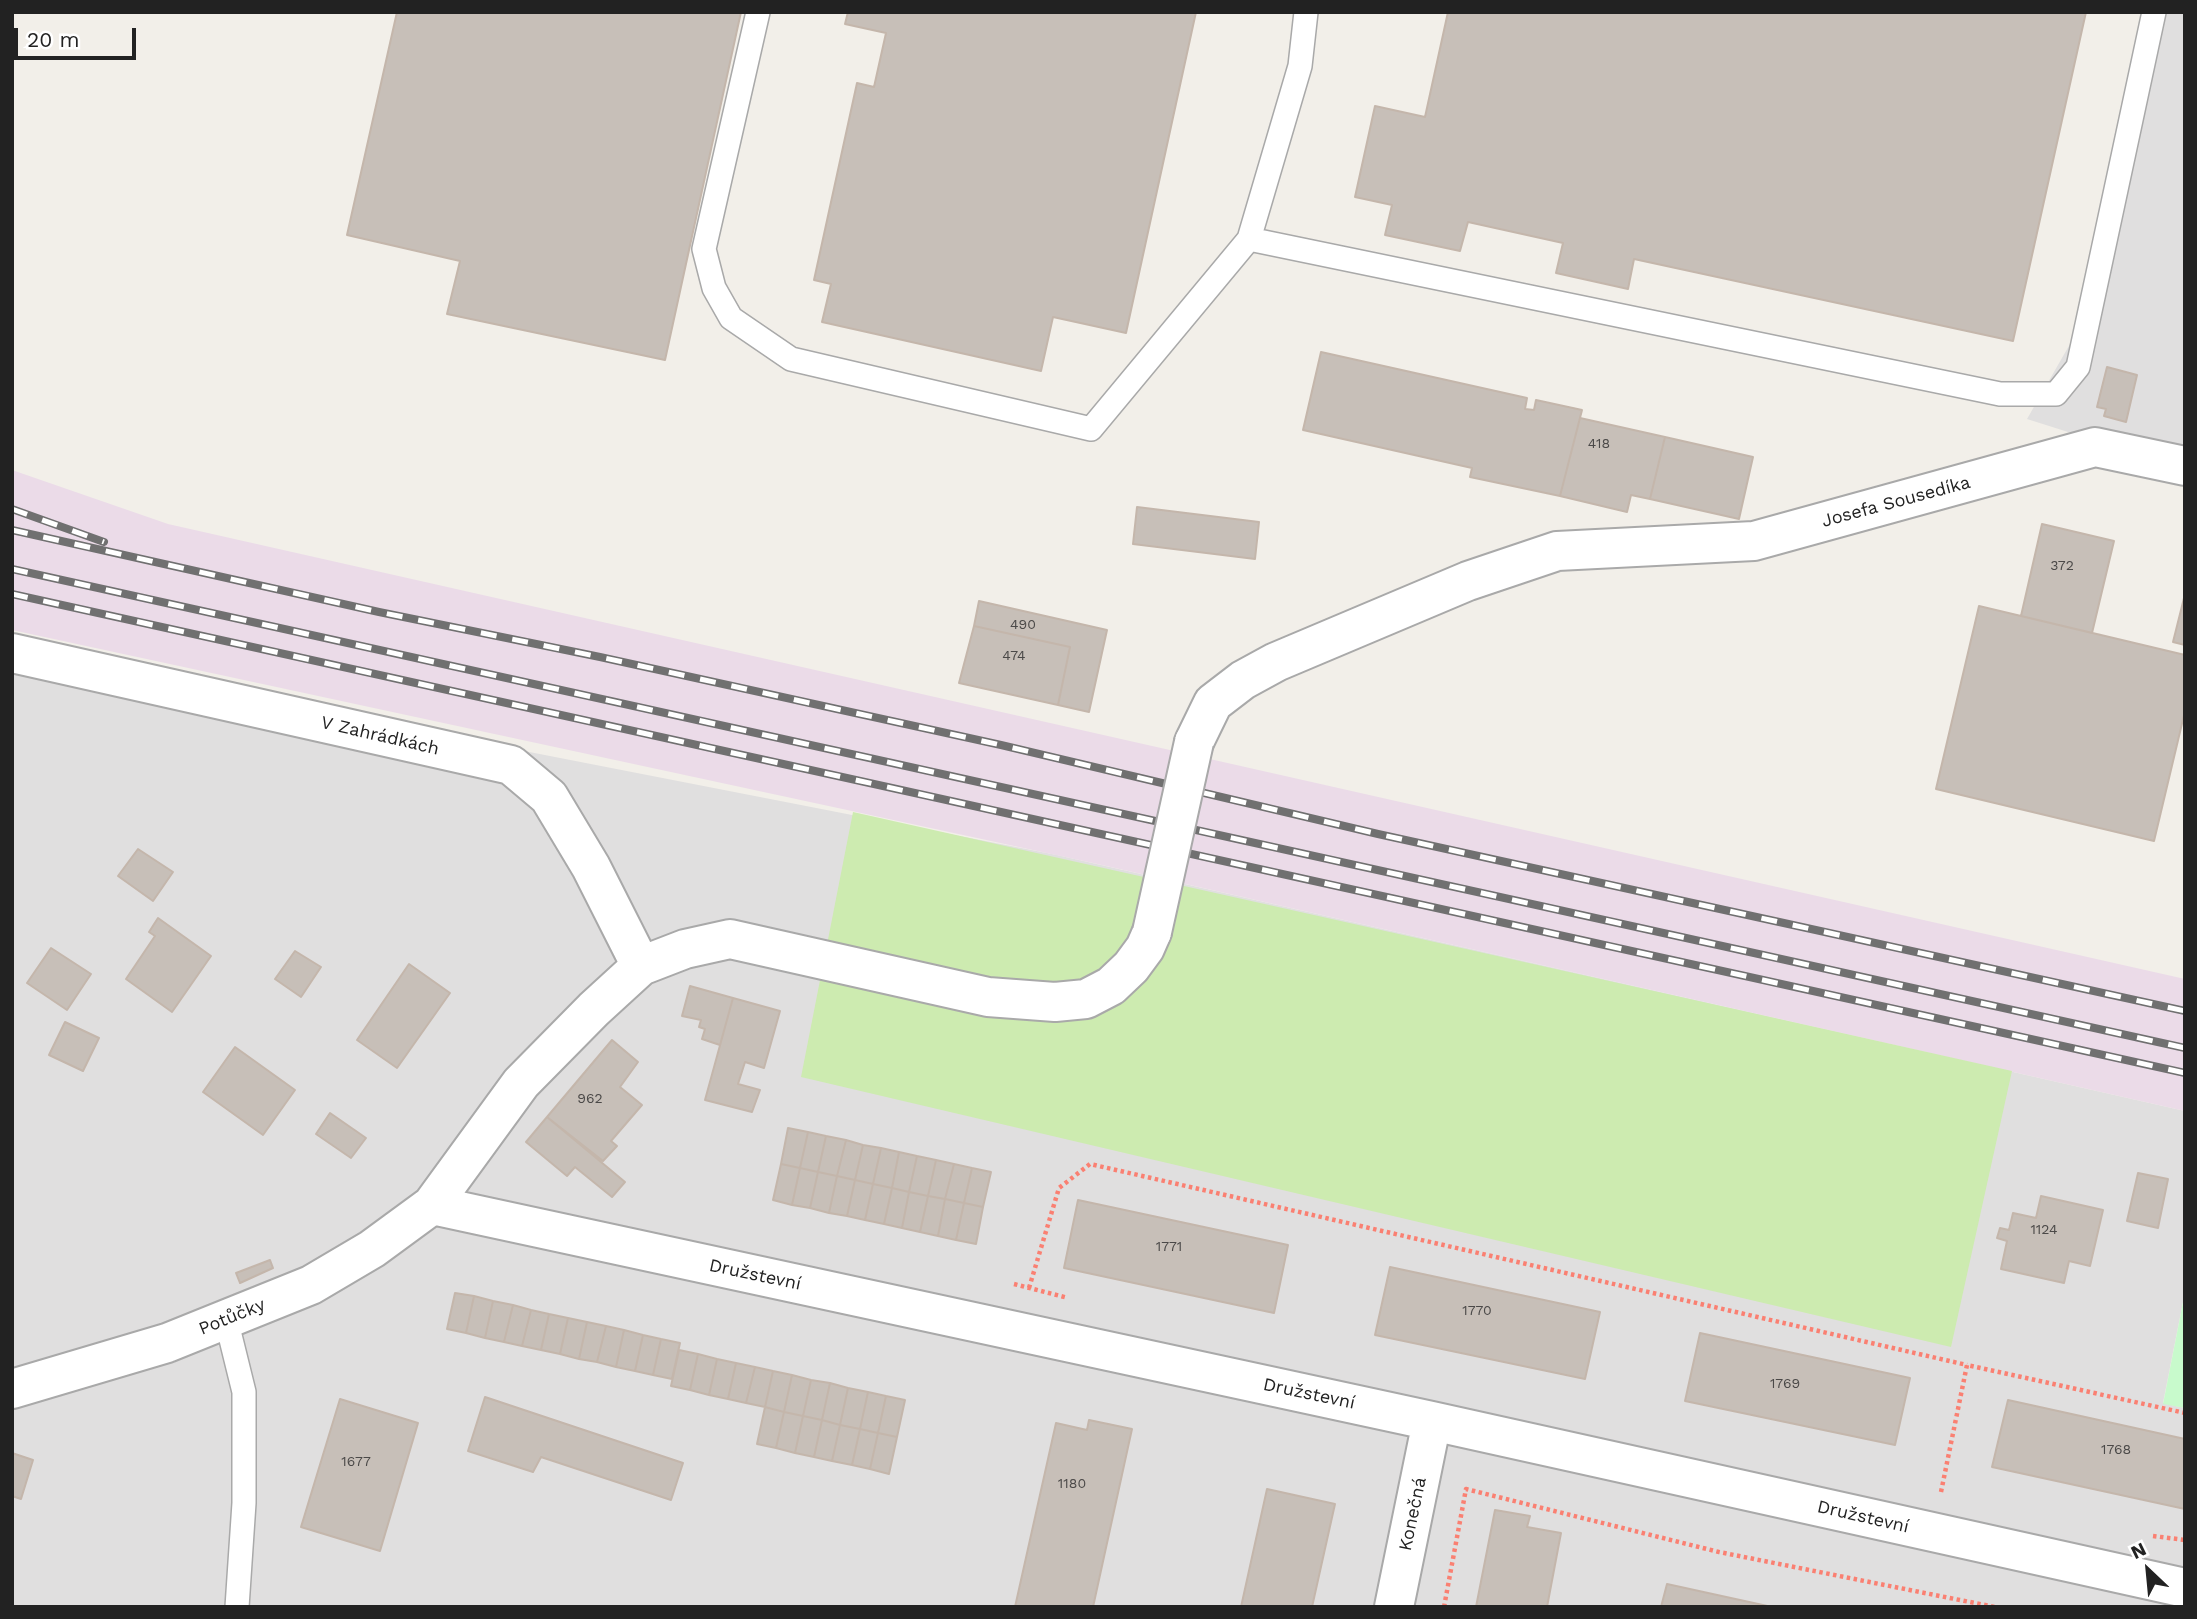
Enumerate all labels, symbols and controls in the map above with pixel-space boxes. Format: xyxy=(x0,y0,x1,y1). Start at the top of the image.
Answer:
scale bar xyxy=(18,14,140,58)
text: 20 m xyxy=(27,27,79,52)
house number: 418 xyxy=(1588,436,1610,452)
street label: Josefa Sousedíka xyxy=(1819,472,1973,532)
house number: 372 xyxy=(2050,558,2074,574)
house number: 490 xyxy=(1010,617,1036,633)
house number: 474 xyxy=(1002,648,1026,664)
street label: V Zahrádkách xyxy=(319,712,441,760)
house number: 962 xyxy=(577,1091,603,1107)
house number: 1124 xyxy=(2030,1222,2058,1238)
house number: 1771 xyxy=(1156,1239,1182,1255)
street label: Družstevní xyxy=(707,1255,803,1295)
street label: Potůčky xyxy=(196,1294,268,1340)
house number: 1770 xyxy=(1462,1303,1492,1319)
street label: Družstevní xyxy=(1261,1374,1357,1414)
house number: 1769 xyxy=(1770,1376,1800,1392)
house number: 1768 xyxy=(2101,1442,2131,1458)
house number: 1677 xyxy=(341,1454,371,1470)
street label: Konečná xyxy=(1395,1475,1431,1553)
house number: 1180 xyxy=(1058,1476,1086,1492)
street label: Družstevní xyxy=(1815,1496,1911,1538)
north arrow xyxy=(2113,1535,2183,1605)
text: N xyxy=(2127,1537,2150,1564)

